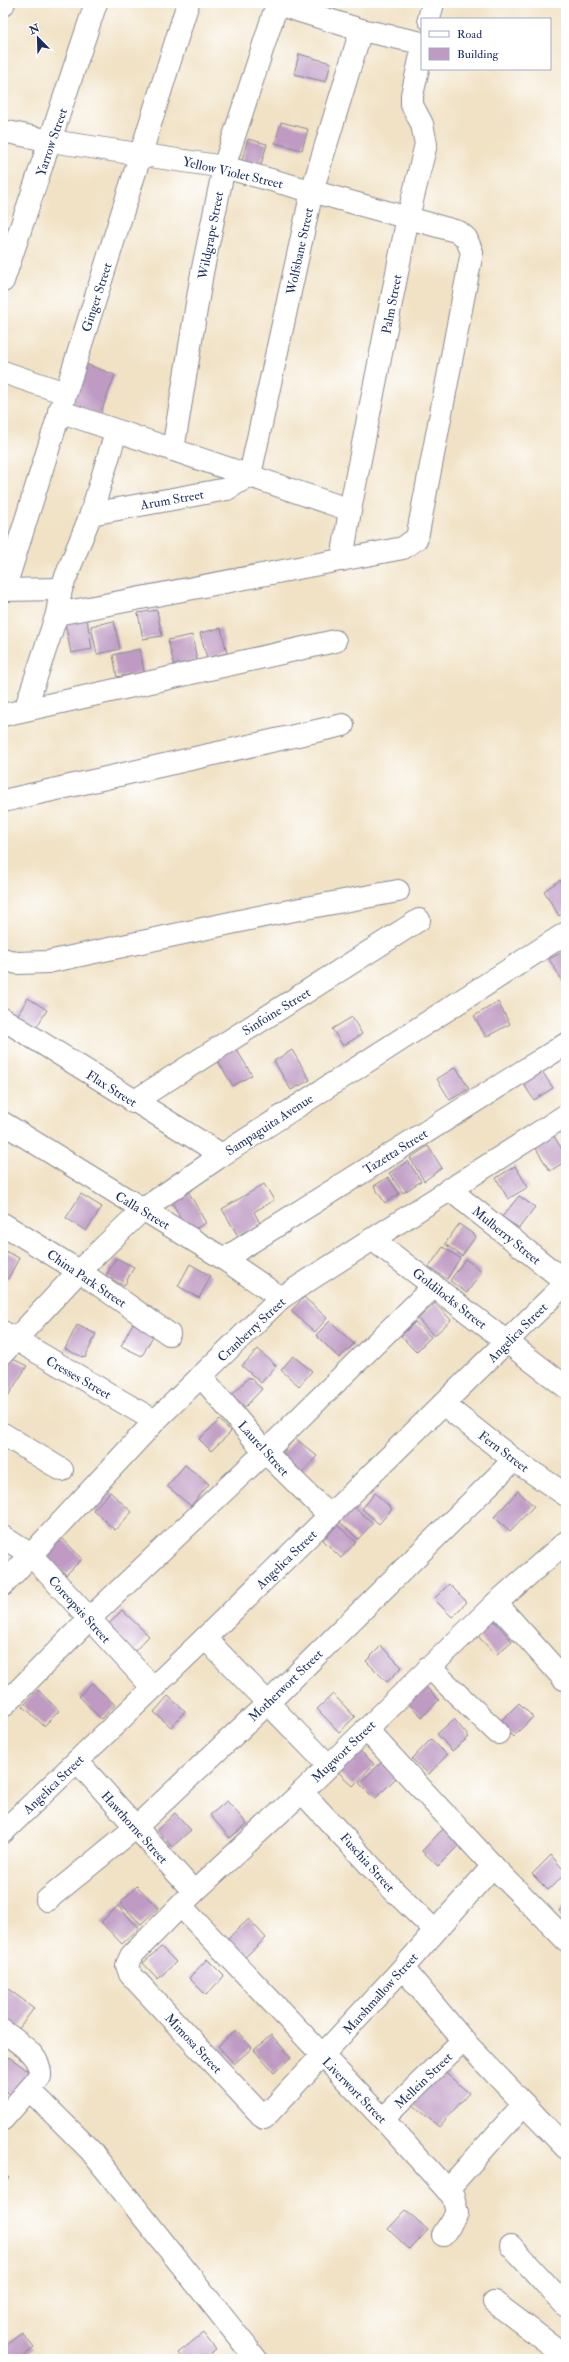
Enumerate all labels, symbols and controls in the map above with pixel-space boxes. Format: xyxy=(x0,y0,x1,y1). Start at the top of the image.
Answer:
north arrow xyxy=(18,18,58,58)
legend xyxy=(421,18,551,70)
text: N xyxy=(26,21,42,38)
text: Road xyxy=(457,27,482,42)
text: Building xyxy=(457,47,500,62)
street label: Yarrow Street xyxy=(33,106,71,179)
street label: Yellow Violet Street xyxy=(181,154,284,192)
street label: Wildgrape Street xyxy=(194,190,228,282)
street label: Wolfsbane Street xyxy=(283,206,317,297)
street label: Ginger Street xyxy=(78,261,116,334)
street label: Palm Street xyxy=(378,273,406,335)
street label: Arum Street xyxy=(138,487,205,514)
street label: Sinfoine Street xyxy=(239,985,314,1039)
street label: Flax Street xyxy=(83,1067,140,1111)
street label: Sampaguita Avenue xyxy=(223,1090,317,1160)
street label: Tazetta Street xyxy=(360,1126,431,1178)
street label: Calla Street xyxy=(112,1188,173,1233)
street label: Mulberry Street xyxy=(468,1203,544,1269)
street label: China Park Street xyxy=(44,1246,129,1311)
street label: Goldilocks Street xyxy=(409,1265,490,1333)
street label: Cranberry Street xyxy=(214,1294,290,1366)
street label: Angelica Street xyxy=(484,1299,551,1367)
street label: Cresses Street xyxy=(43,1353,114,1403)
street label: Laurel Street xyxy=(234,1418,292,1480)
street label: Fern Street xyxy=(475,1428,532,1476)
street label: Angelica Street xyxy=(252,1527,320,1593)
street label: Coreopsis Street xyxy=(44,1573,114,1647)
street label: Motherwort Street xyxy=(245,1646,326,1725)
street label: Mugwort Street xyxy=(308,1717,379,1786)
street label: Angelica Street xyxy=(19,1752,87,1818)
street label: Hawthorne Street xyxy=(97,1788,171,1867)
street label: Fuschia Street xyxy=(337,1830,398,1896)
street label: Marshmallow Street xyxy=(340,1950,422,2038)
street label: Mimosa Street xyxy=(161,2010,225,2077)
street label: Mellein Street xyxy=(391,2049,456,2112)
street label: Liverwort Street xyxy=(319,2054,390,2127)

